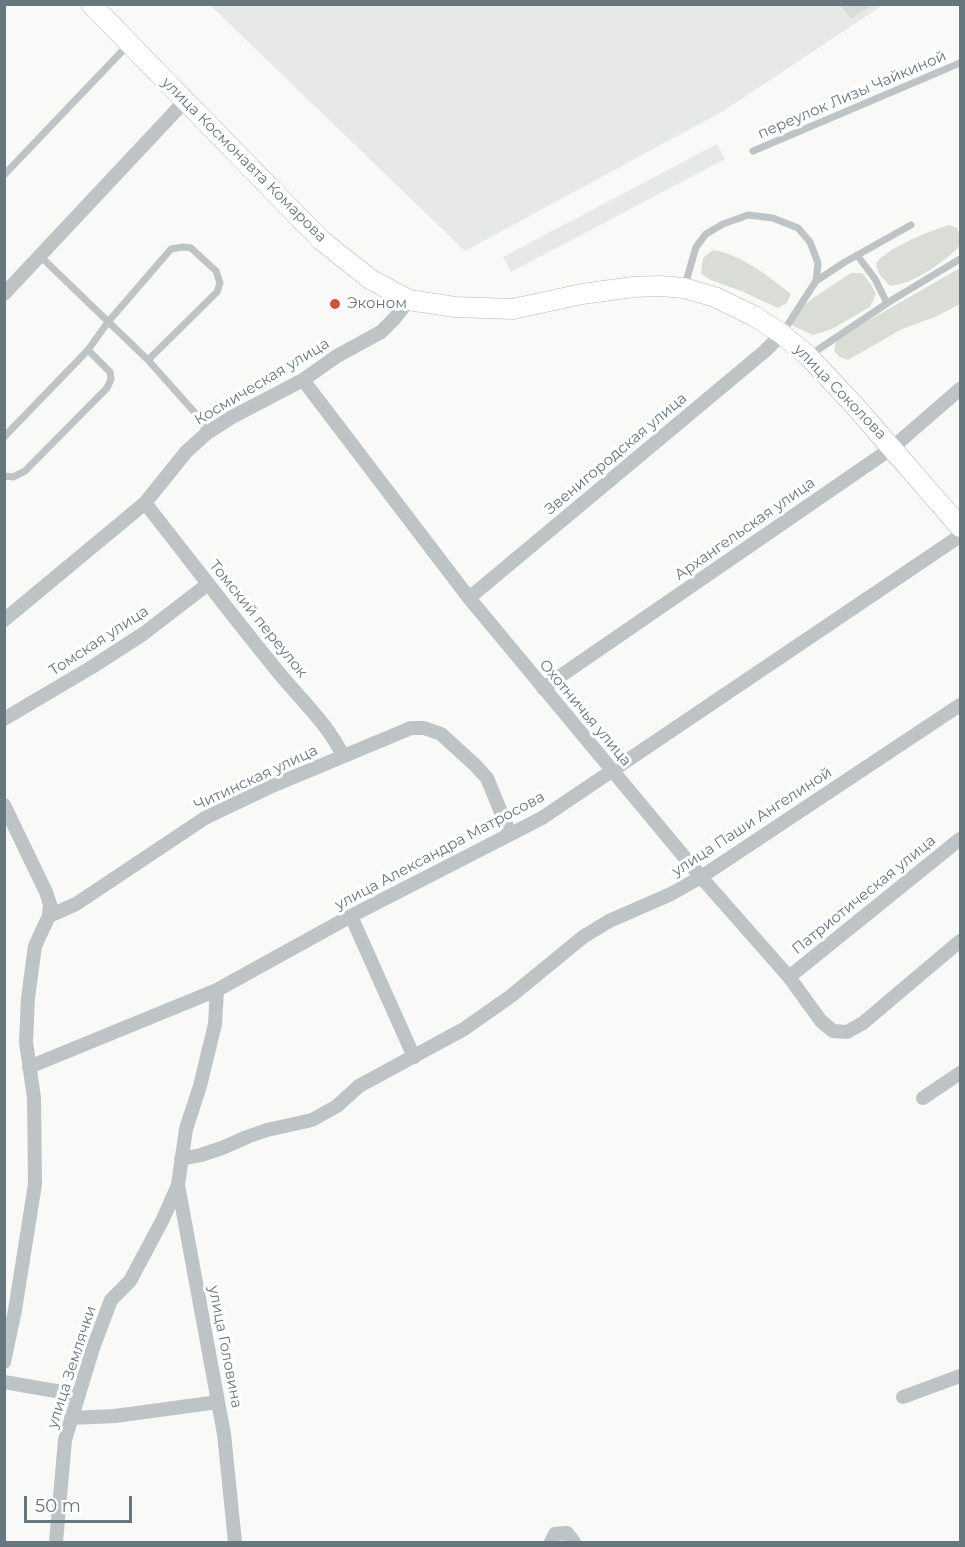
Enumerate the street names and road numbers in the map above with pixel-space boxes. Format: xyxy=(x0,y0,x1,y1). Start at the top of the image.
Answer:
street label: переулок Лизы Чайкиной xyxy=(755,47,949,143)
street label: улица Космонавта Комарова xyxy=(158,74,330,246)
street label: Космическая улица xyxy=(191,335,333,429)
street label: улица Соколова xyxy=(790,341,890,443)
street label: Звенигородская улица xyxy=(541,389,691,519)
street label: Архангельская улица xyxy=(671,474,819,584)
street label: Томский переулок xyxy=(205,557,311,681)
street label: Томская улица xyxy=(46,602,152,680)
street label: Охотничья улица xyxy=(535,656,635,770)
street label: Читинская улица xyxy=(191,741,321,815)
street label: улица Паши Ангелиной xyxy=(669,764,835,880)
street label: улица Александра Матросова xyxy=(332,788,548,914)
street label: Патриотическая улица xyxy=(789,832,939,958)
street label: улица Головина xyxy=(204,1284,246,1410)
street label: улица Землячки xyxy=(44,1303,100,1431)

